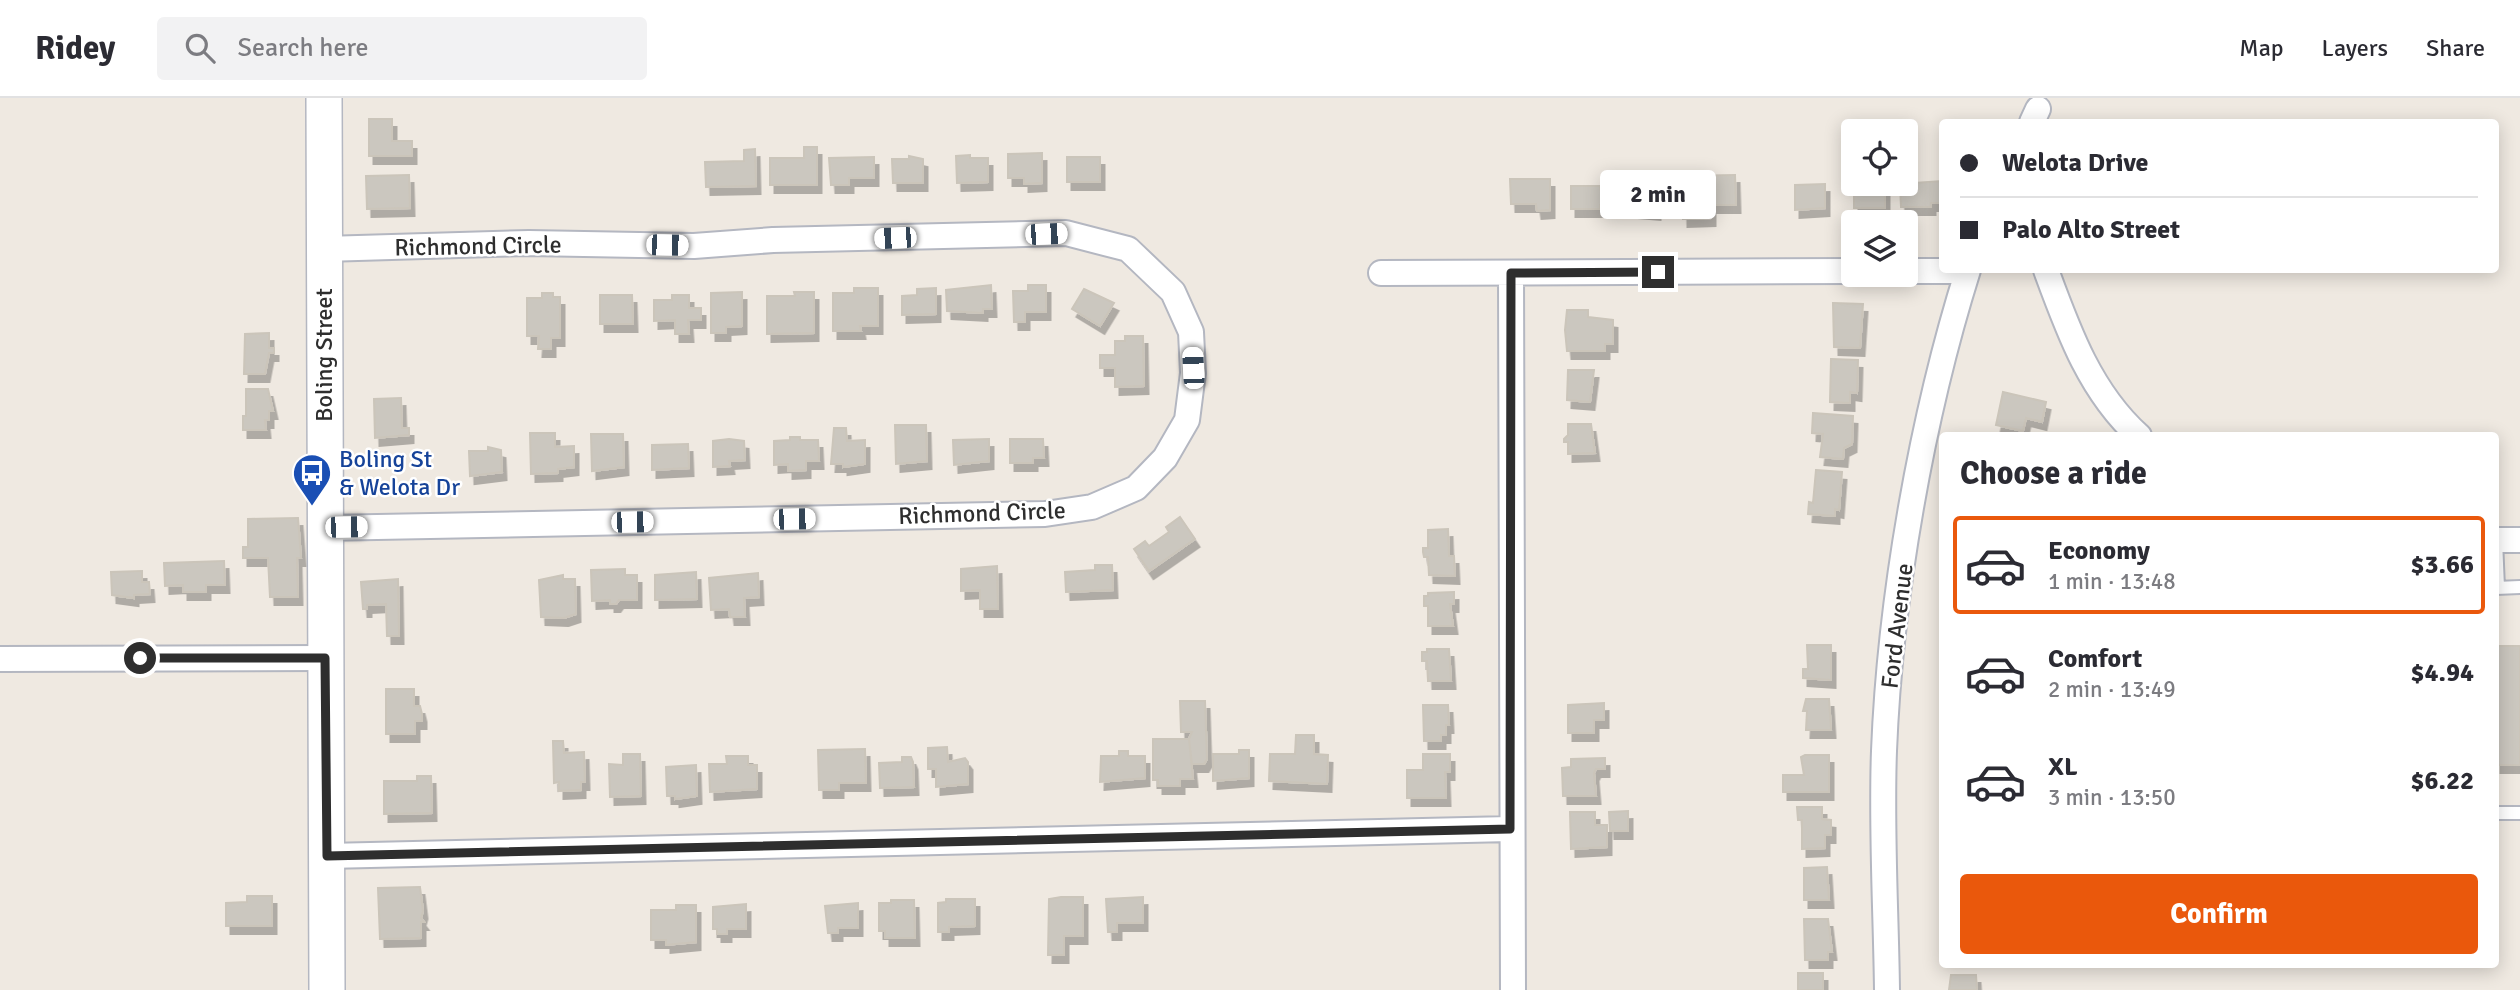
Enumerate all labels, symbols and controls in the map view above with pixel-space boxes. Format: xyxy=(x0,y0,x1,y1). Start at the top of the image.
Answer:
search box xyxy=(157,17,647,80)
text: Ridey xyxy=(35,28,115,69)
icon: search xyxy=(181,29,219,67)
text: Search here xyxy=(237,32,369,64)
text: Map xyxy=(2239,33,2284,63)
text: Layers xyxy=(2322,33,2388,63)
text: Share xyxy=(2426,33,2485,63)
map controls xyxy=(1841,119,1918,287)
button: locate xyxy=(1841,119,1918,196)
text: Welota Drive xyxy=(2002,147,2149,179)
callout: 2 min xyxy=(1600,170,1716,220)
text: 2 min xyxy=(1630,180,1686,209)
button: layers xyxy=(1841,210,1918,287)
text: Palo Alto Street xyxy=(2002,214,2180,246)
car xyxy=(1025,223,1068,245)
car xyxy=(874,227,917,249)
street label: Richmond Circle xyxy=(394,230,562,262)
car xyxy=(646,234,689,256)
route end xyxy=(1642,256,1674,288)
street label: Boling Street xyxy=(309,288,339,422)
car xyxy=(1182,346,1205,390)
place label: Boling St & Welota Dr xyxy=(339,444,460,502)
bus stop icon: Boling St & Welota Dr xyxy=(291,452,333,507)
text: Choose a ride xyxy=(1960,454,2147,493)
street label: Richmond Circle xyxy=(898,495,1066,531)
car xyxy=(773,508,816,530)
car xyxy=(611,511,654,533)
car xyxy=(325,516,368,538)
icon: car xyxy=(1964,534,2027,597)
text: Economy xyxy=(2048,535,2150,567)
text: $3.66 xyxy=(2410,549,2474,581)
street label: Ford Avenue xyxy=(1874,562,1920,690)
text: 1 min · 13:48 xyxy=(2048,567,2176,596)
route start xyxy=(124,642,156,674)
icon: car xyxy=(1964,642,2027,705)
text: Comfort xyxy=(2048,643,2142,675)
text: $4.94 xyxy=(2410,657,2474,689)
text: 2 min · 13:49 xyxy=(2048,675,2176,704)
icon: car xyxy=(1964,750,2027,813)
text: XL xyxy=(2048,751,2078,783)
text: $6.22 xyxy=(2410,765,2474,797)
text: 3 min · 13:50 xyxy=(2048,783,2176,812)
button: Confirm xyxy=(1960,874,2478,954)

